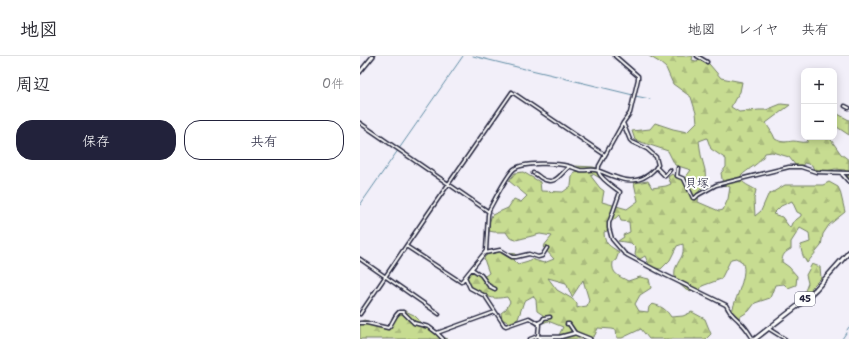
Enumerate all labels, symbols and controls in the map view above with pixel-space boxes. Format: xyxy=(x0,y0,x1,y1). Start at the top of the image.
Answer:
text: 地図 xyxy=(20,17,58,42)
text: 地図 xyxy=(688,20,716,38)
text: レイヤ xyxy=(738,20,779,38)
text: 共有 xyxy=(801,20,829,38)
map controls xyxy=(801,68,837,140)
button: + xyxy=(801,68,837,104)
text: 周辺 xyxy=(16,73,50,95)
text: 0件 xyxy=(322,75,344,92)
button: − xyxy=(801,104,837,140)
button: 保存 xyxy=(16,120,176,160)
button: 共有 xyxy=(184,120,344,160)
district label: 貝塚 xyxy=(685,175,709,191)
road number: 45 xyxy=(795,292,815,306)

